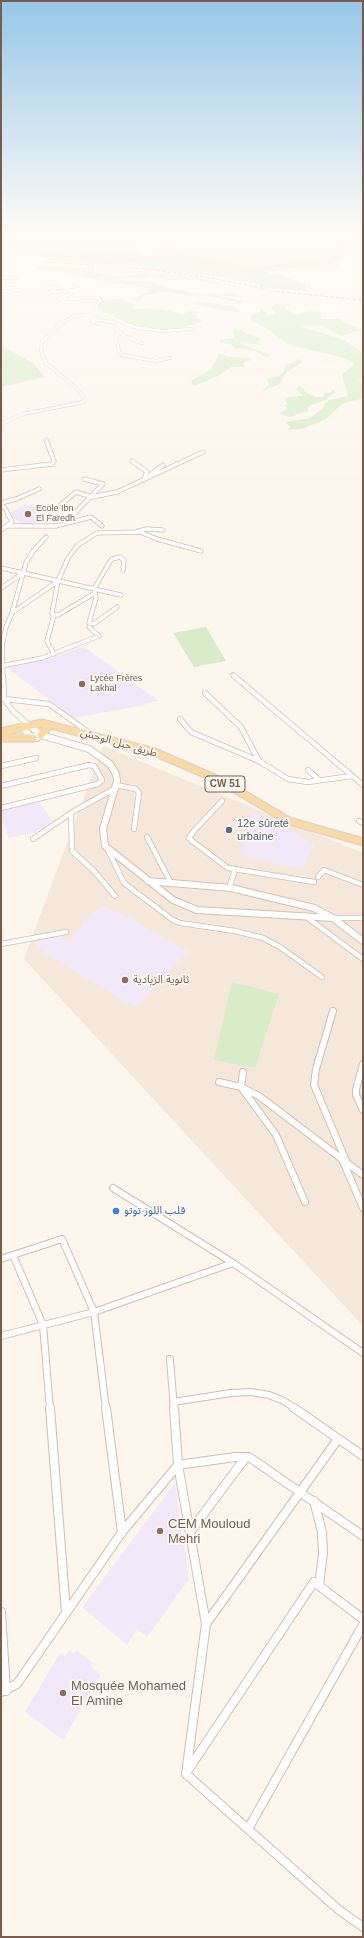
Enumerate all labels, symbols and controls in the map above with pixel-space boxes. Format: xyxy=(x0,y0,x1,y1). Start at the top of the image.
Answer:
place label: Ecole Ibn El Faredh xyxy=(36,504,75,525)
marker: Ecole Ibn El Faredh xyxy=(23,509,33,519)
place label: Lycée Frères Lakhal xyxy=(90,674,142,695)
marker: Lycée Frères Lakhal xyxy=(77,679,87,689)
street label: طريق جبل الوحش xyxy=(79,726,159,760)
road number: CW 51 xyxy=(205,776,245,792)
place label: 12e sûreté urbaine xyxy=(237,817,289,843)
marker: 12e sûreté urbaine xyxy=(224,825,234,835)
place label: ثانوية الزيادية xyxy=(133,973,189,987)
marker: ثانوية الزيادية xyxy=(120,975,130,985)
place label: قلب اللوز توتو xyxy=(124,1204,185,1218)
marker: قلب اللوز توتو xyxy=(111,1206,121,1216)
place label: CEM Mouloud Mehri xyxy=(168,1516,250,1547)
marker: CEM Mouloud Mehri xyxy=(155,1526,165,1536)
place label: Mosquée Mohamed El Amine xyxy=(71,1678,186,1709)
marker: Mosquée Mohamed El Amine xyxy=(58,1688,68,1698)

